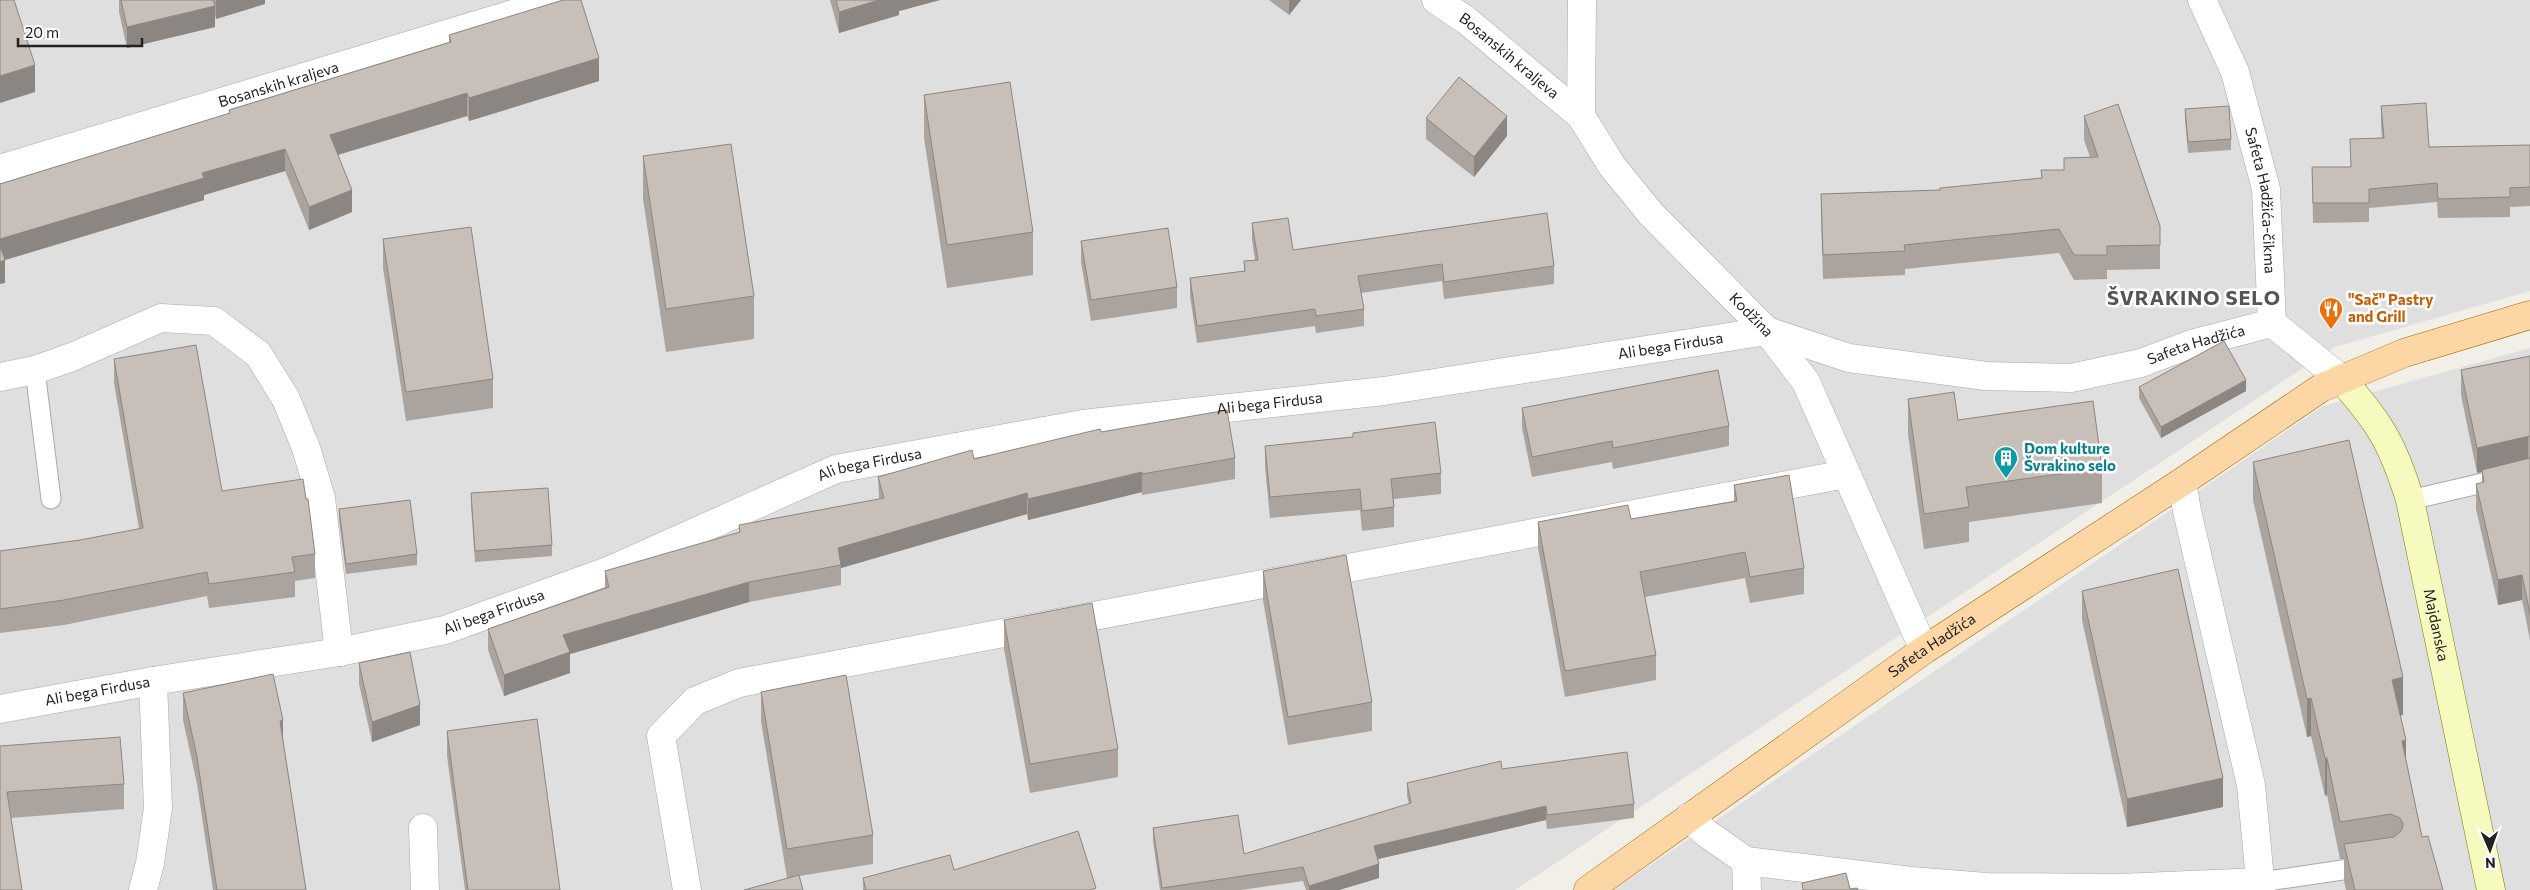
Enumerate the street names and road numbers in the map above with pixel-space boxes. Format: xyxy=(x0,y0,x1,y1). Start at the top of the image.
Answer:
street label: Bosanskih kraljeva xyxy=(1456,8,1563,102)
street label: Bosanskih kraljeva xyxy=(216,57,341,110)
street label: Safeta Hadžića-čikma xyxy=(2242,125,2280,274)
street label: Kodžina xyxy=(1726,289,1778,340)
street label: Safeta Hadžića xyxy=(2144,320,2247,368)
street label: Ali bega Firdusa xyxy=(1616,328,1724,362)
street label: Ali bega Firdusa xyxy=(1216,388,1323,417)
street label: Ali bega Firdusa xyxy=(814,444,923,484)
street label: Ali bega Firdusa xyxy=(440,585,547,638)
street label: Majdanska xyxy=(2421,587,2453,663)
street label: Safeta Hadžića xyxy=(1884,609,1978,681)
street label: Ali bega Firdusa xyxy=(43,672,151,709)

